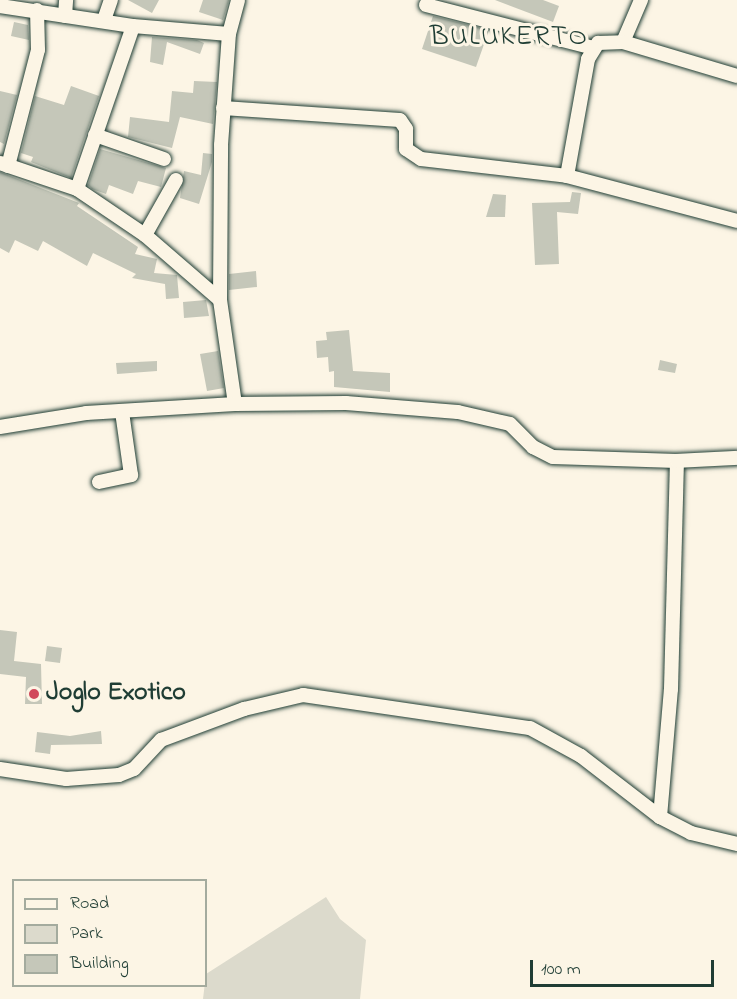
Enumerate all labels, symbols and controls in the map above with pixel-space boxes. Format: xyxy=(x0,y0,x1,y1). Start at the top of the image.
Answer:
district label: BULUKERTO xyxy=(430,21,588,55)
place label: Joglo Exotico xyxy=(46,678,186,710)
marker: Joglo Exotico xyxy=(27,687,41,701)
legend xyxy=(12,879,207,987)
text: Road xyxy=(70,891,109,917)
text: Park xyxy=(70,921,103,947)
scale bar xyxy=(533,948,718,986)
text: Building xyxy=(70,951,129,977)
text: 100 m xyxy=(541,957,581,983)

